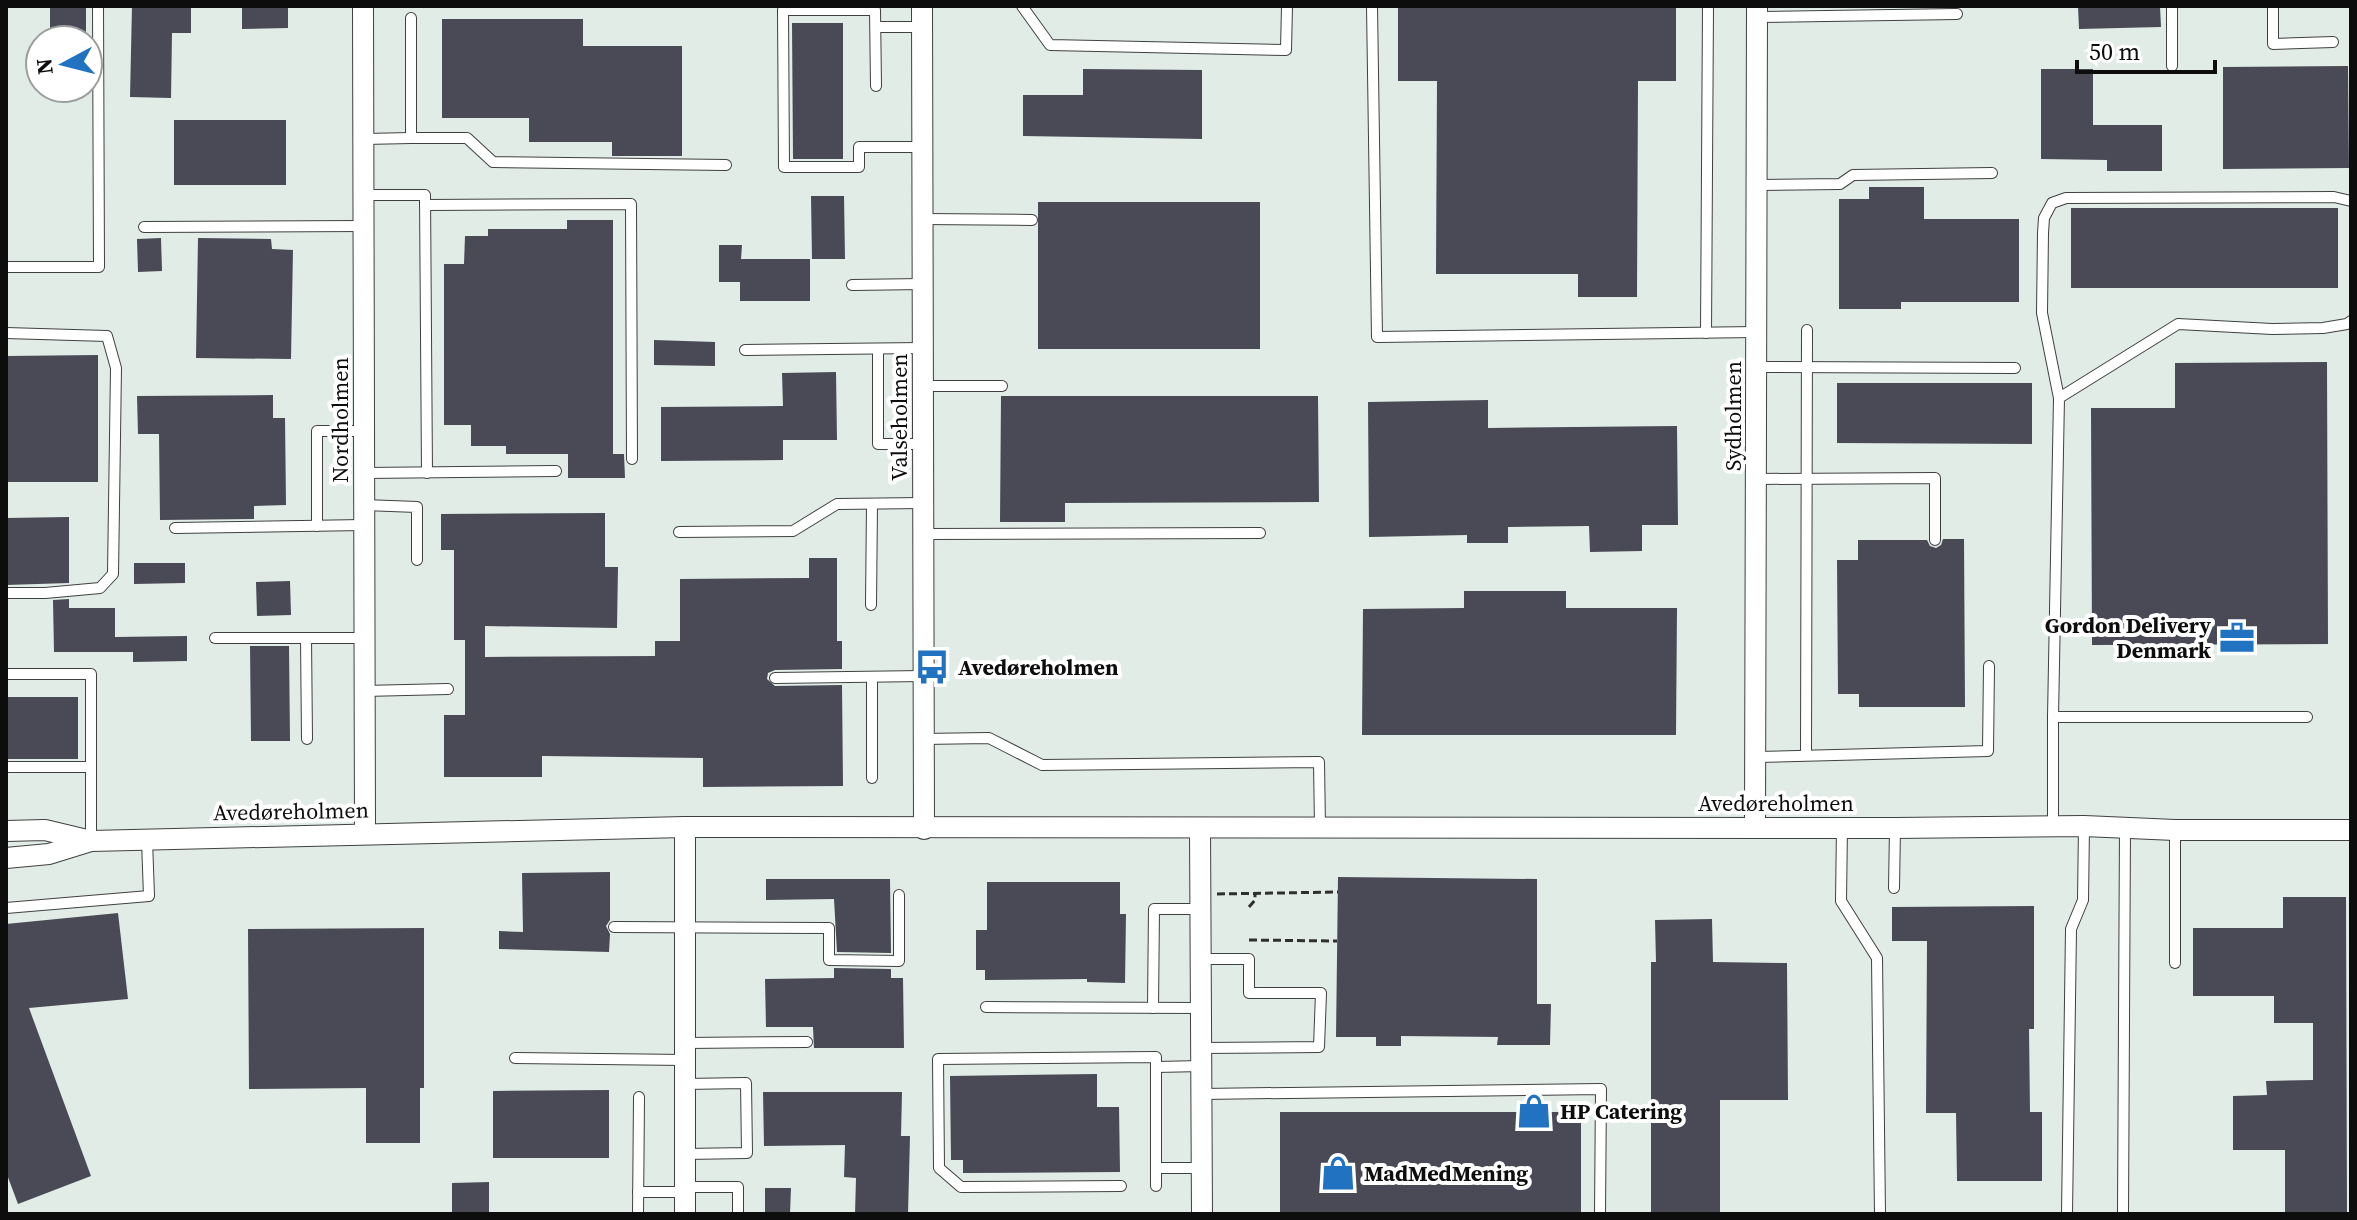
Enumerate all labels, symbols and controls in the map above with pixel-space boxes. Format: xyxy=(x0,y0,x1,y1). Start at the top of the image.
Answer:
north arrow xyxy=(24,24,104,104)
scale bar xyxy=(2077,24,2215,74)
text: 50 m xyxy=(2089,35,2140,68)
text: N xyxy=(28,57,60,76)
street label: Valseholmen xyxy=(884,353,914,481)
street label: Nordholmen xyxy=(325,357,355,483)
street label: Sydholmen xyxy=(1718,361,1748,471)
place label: Gordon Delivery Denmark xyxy=(2045,610,2212,665)
office icon: Gordon Delivery Denmark xyxy=(2218,619,2256,657)
bus stop icon: Avedøreholmen xyxy=(913,648,951,686)
place label: Avedøreholmen xyxy=(958,652,1119,682)
street label: Avedøreholmen xyxy=(1698,788,1854,818)
street label: Avedøreholmen xyxy=(213,795,369,827)
shop icon: HP Catering xyxy=(1515,1092,1553,1130)
place label: HP Catering xyxy=(1560,1096,1682,1126)
shop icon: MadMedMening xyxy=(1319,1154,1357,1192)
place label: MadMedMening xyxy=(1364,1158,1528,1188)

